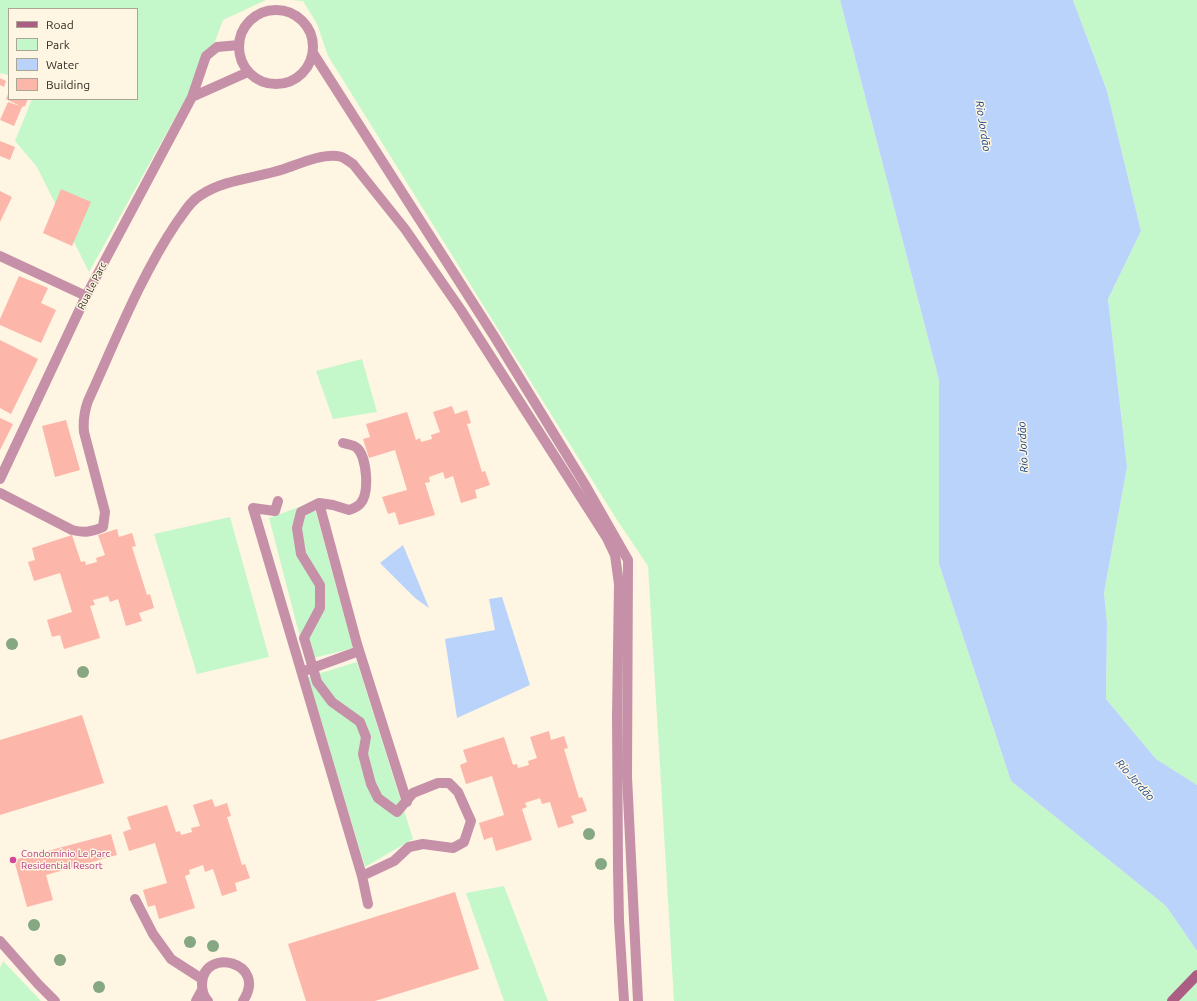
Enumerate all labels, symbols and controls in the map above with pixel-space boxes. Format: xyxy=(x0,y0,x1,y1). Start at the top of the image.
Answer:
legend xyxy=(8,8,138,100)
text: Road xyxy=(46,18,74,31)
text: Park xyxy=(46,38,70,51)
text: Water xyxy=(46,58,79,71)
text: Building xyxy=(46,78,90,91)
water label: Rio Jordão xyxy=(972,100,994,152)
street label: Rua Le Parc xyxy=(75,260,109,312)
water label: Rio Jordão xyxy=(1015,421,1031,473)
water label: Rio Jordão xyxy=(1113,757,1157,803)
place label: Condomínio Le Parc Residential Resort xyxy=(21,848,110,872)
marker: Condomínio Le Parc Residential Resort xyxy=(8,855,18,865)

